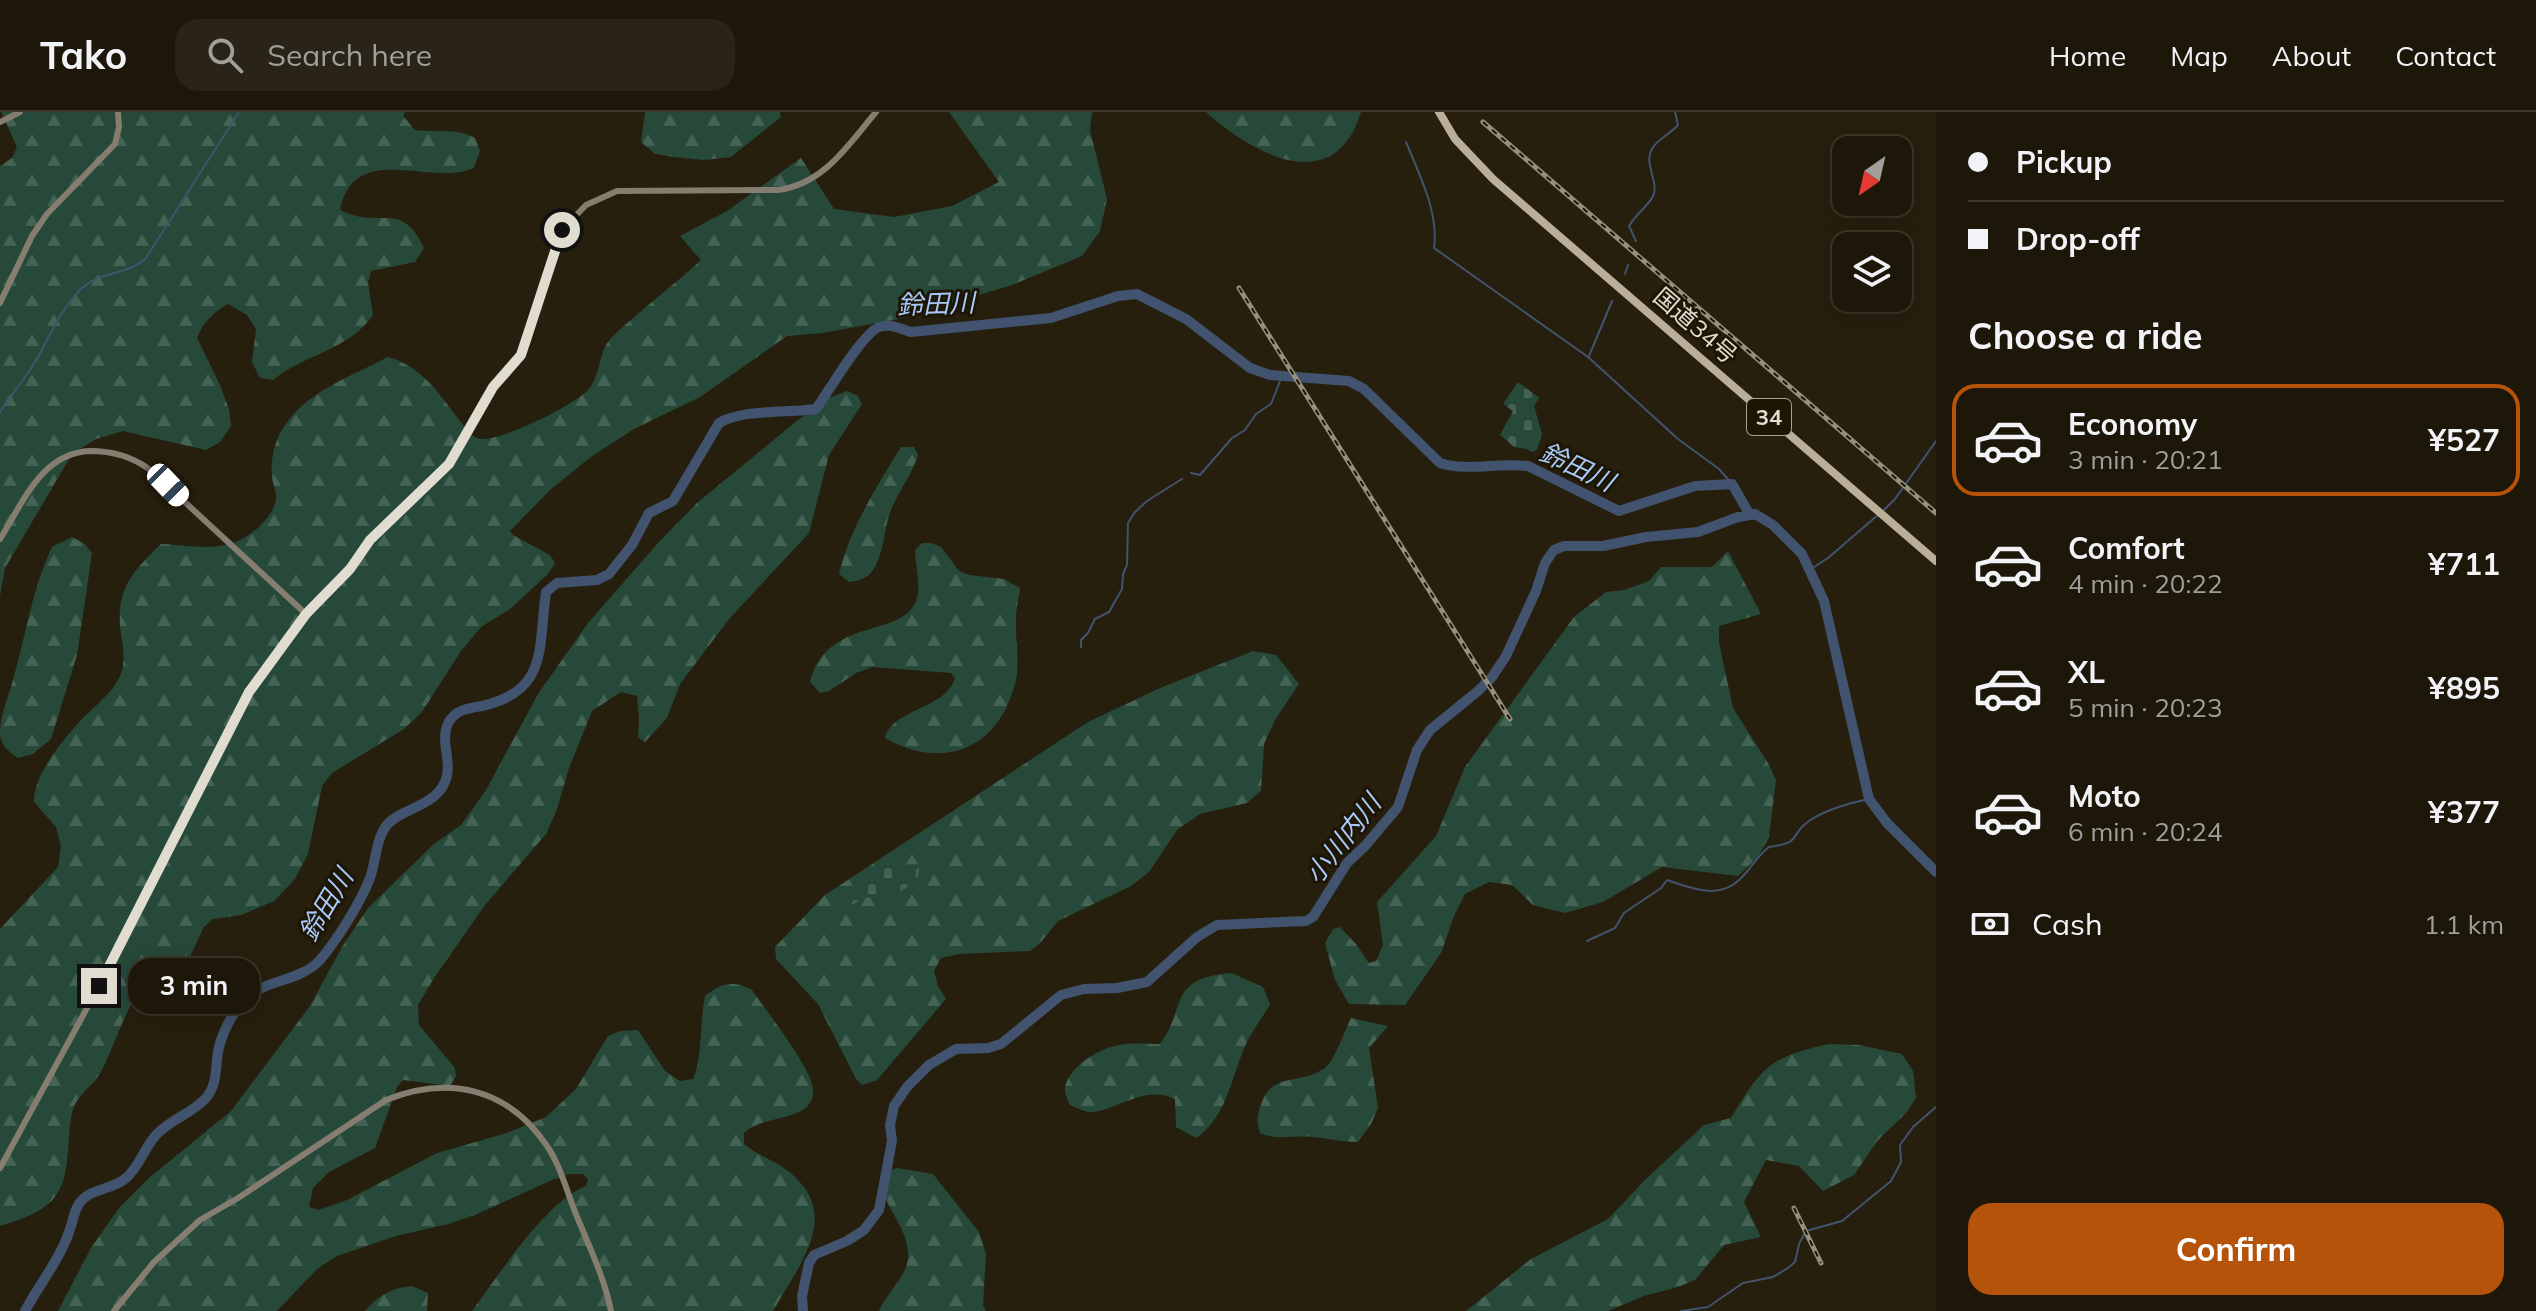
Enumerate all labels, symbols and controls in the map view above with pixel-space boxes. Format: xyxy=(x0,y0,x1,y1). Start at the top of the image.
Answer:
search box xyxy=(175,19,735,91)
text: Tako xyxy=(40,31,127,79)
icon: search xyxy=(203,33,247,77)
text: Search here xyxy=(267,36,432,74)
text: Home xyxy=(2049,38,2126,73)
text: Map xyxy=(2170,38,2228,73)
text: About xyxy=(2272,38,2351,73)
text: Contact xyxy=(2395,38,2496,73)
north arrow xyxy=(1832,136,1912,216)
map controls xyxy=(1832,136,1912,312)
text: Pickup xyxy=(2016,143,2112,181)
route start xyxy=(544,212,580,248)
text: Drop-off xyxy=(2016,220,2140,258)
button: layers xyxy=(1832,232,1912,312)
street label: 国道34号 xyxy=(1648,281,1744,370)
water label: 鈴田川 xyxy=(896,286,979,321)
text: Choose a ride xyxy=(1968,313,2202,358)
road number: 34 xyxy=(1747,399,1791,435)
icon: car xyxy=(1972,404,2044,476)
text: Economy xyxy=(2068,405,2197,443)
text: ¥527 xyxy=(2428,421,2500,459)
water label: 鈴田川 xyxy=(1535,435,1622,499)
text: 3 min · 20:21 xyxy=(2068,443,2223,476)
car xyxy=(143,459,193,511)
icon: car xyxy=(1972,528,2044,600)
text: Comfort xyxy=(2068,529,2185,567)
text: ¥711 xyxy=(2428,545,2500,583)
text: 4 min · 20:22 xyxy=(2068,567,2223,600)
icon: car xyxy=(1972,652,2044,724)
text: XL xyxy=(2068,653,2105,691)
text: ¥895 xyxy=(2428,669,2500,707)
text: 5 min · 20:23 xyxy=(2068,691,2223,724)
icon: car xyxy=(1972,776,2044,848)
text: Moto xyxy=(2068,777,2141,815)
water label: 小川内川 xyxy=(1298,785,1389,890)
text: ¥377 xyxy=(2428,793,2500,831)
text: 6 min · 20:24 xyxy=(2068,815,2223,848)
water label: 鈴田川 xyxy=(291,860,361,947)
icon: cash xyxy=(1968,902,2012,946)
text: Cash xyxy=(2032,905,2103,943)
text: 1.1 km xyxy=(2424,908,2504,941)
callout: 3 min xyxy=(127,958,259,1014)
route end xyxy=(81,968,117,1004)
text: 3 min xyxy=(160,969,228,1002)
button: Confirm xyxy=(1968,1203,2504,1295)

